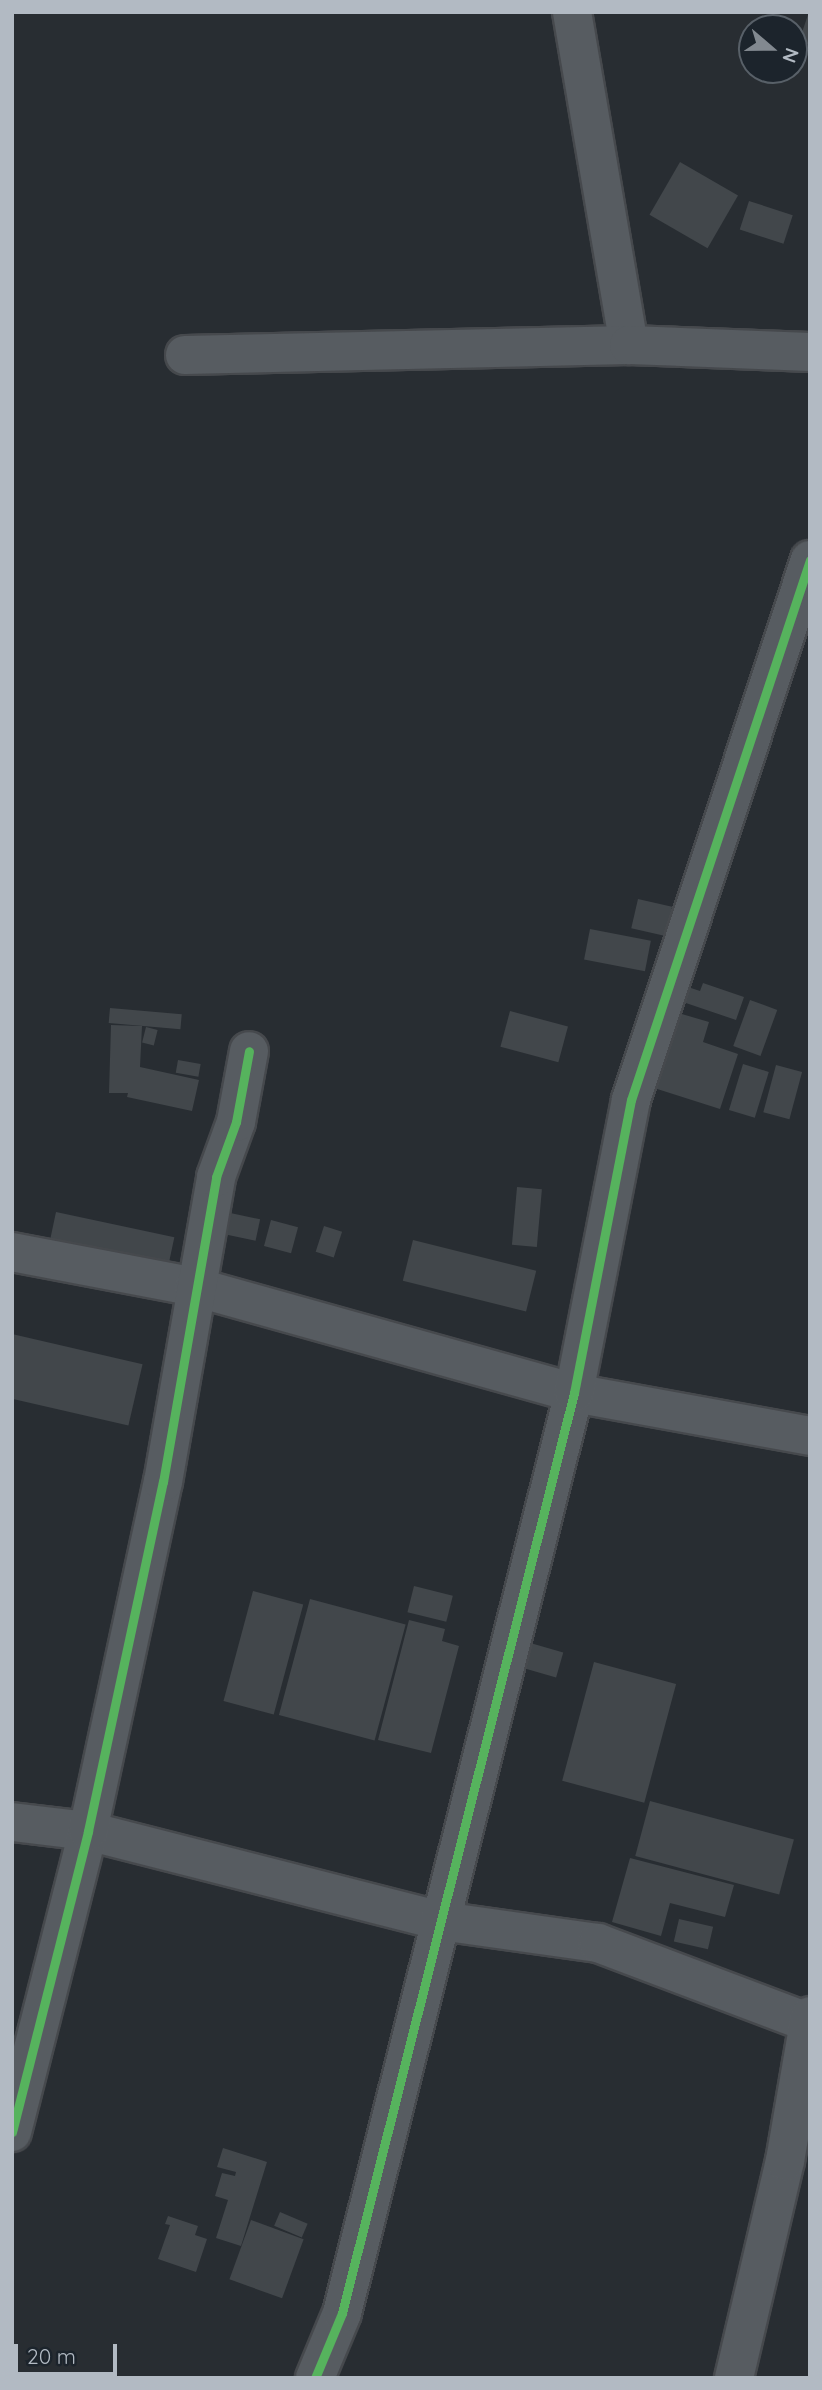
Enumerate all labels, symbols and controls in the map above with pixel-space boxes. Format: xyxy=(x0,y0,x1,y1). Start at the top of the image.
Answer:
north arrow xyxy=(738,14,808,84)
text: N xyxy=(777,45,805,66)
scale bar xyxy=(18,2330,121,2374)
text: 20 m xyxy=(27,2343,76,2369)

